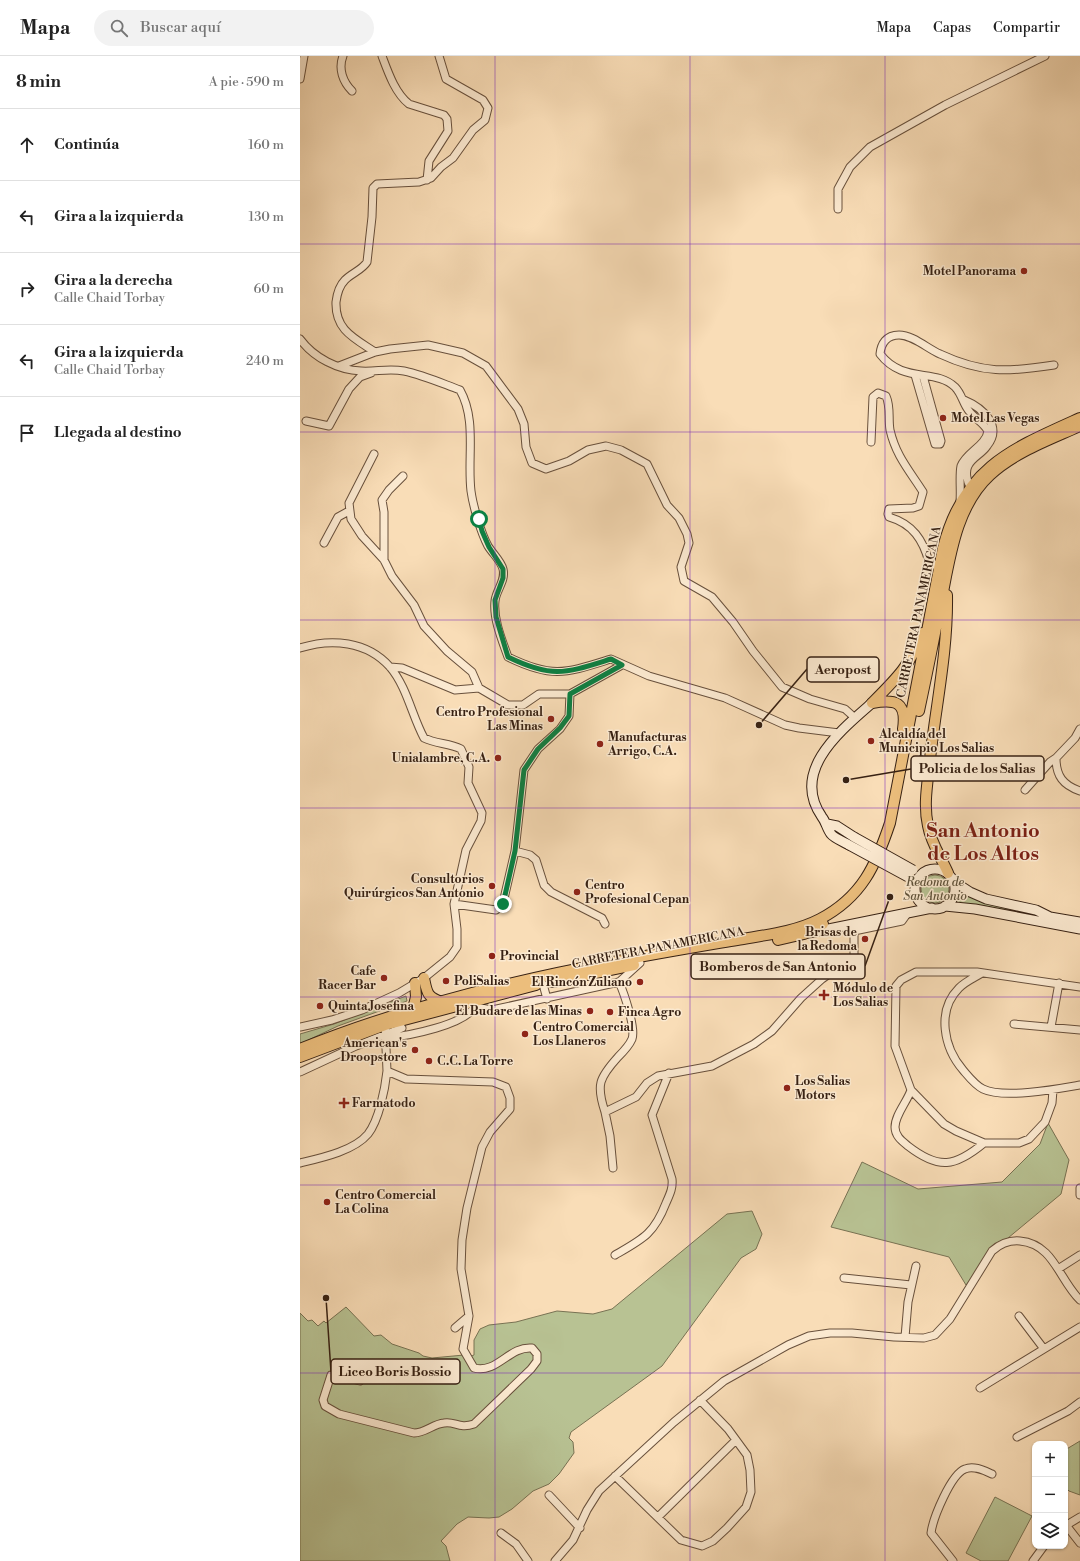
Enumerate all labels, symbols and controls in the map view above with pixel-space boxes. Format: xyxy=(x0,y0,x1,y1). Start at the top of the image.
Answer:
search box xyxy=(94,10,374,46)
text: Mapa xyxy=(20,16,70,40)
icon: search xyxy=(108,17,130,39)
text: Buscar aquí xyxy=(140,18,221,37)
text: Mapa xyxy=(876,19,911,37)
text: Capas xyxy=(933,19,971,37)
text: Compartir xyxy=(993,19,1060,37)
text: 8 min xyxy=(16,71,61,93)
text: A pie · 590 m xyxy=(209,74,284,90)
icon: ahead xyxy=(16,134,38,156)
text: Continúa xyxy=(54,135,119,154)
text: 160 m xyxy=(248,137,284,153)
icon: left xyxy=(16,206,38,228)
text: Gira a la izquierda xyxy=(54,207,184,226)
text: 130 m xyxy=(249,209,284,225)
place label: Motel Panorama xyxy=(923,264,1017,279)
marker: Motel Panorama xyxy=(1019,266,1029,276)
text: Gira a la derecha xyxy=(54,271,173,290)
icon: right xyxy=(16,278,38,300)
text: 60 m xyxy=(253,281,284,297)
text: Calle Chaid Torbay xyxy=(54,290,165,306)
text: Gira a la izquierda xyxy=(54,343,184,362)
icon: left xyxy=(16,350,38,372)
text: 240 m xyxy=(246,353,284,369)
text: Calle Chaid Torbay xyxy=(54,362,165,378)
place label: Motel Las Vegas xyxy=(951,411,1040,426)
marker: Motel Las Vegas xyxy=(938,413,948,423)
icon: arrive xyxy=(16,422,38,444)
text: Llegada al destino xyxy=(54,423,182,442)
route start xyxy=(470,510,488,528)
street label: CARRETERA PANAMERICANA xyxy=(893,524,945,699)
callout: Aeropost xyxy=(807,657,879,682)
text: Aeropost xyxy=(814,662,872,678)
place label: Centro Profesional Las Minas xyxy=(436,705,543,734)
marker: Centro Profesional Las Minas xyxy=(546,714,556,724)
place label: Alcaldía del Municipio Los Salias xyxy=(878,727,994,756)
place label: Manufacturas Arrigo, C.A. xyxy=(607,730,687,759)
marker: Alcaldía del Municipio Los Salias xyxy=(866,736,876,746)
marker: Manufacturas Arrigo, C.A. xyxy=(595,739,605,749)
place label: Unialambre, C.A. xyxy=(392,751,490,766)
marker: Unialambre, C.A. xyxy=(493,753,503,763)
callout: Policia de los Salias xyxy=(911,756,1044,781)
text: Policia de los Salias xyxy=(919,761,1036,777)
district label: San Antonio de Los Altos xyxy=(926,819,1040,867)
place label: Consultorios Quirúrgicos San Antonio xyxy=(344,872,484,901)
park label: Redoma de San Antonio xyxy=(903,875,967,904)
place label: Centro Profesional Cepan xyxy=(585,878,690,907)
marker: Consultorios Quirúrgicos San Antonio xyxy=(487,881,497,891)
marker: Centro Profesional Cepan xyxy=(572,887,582,897)
route end xyxy=(494,895,512,913)
street label: CARRETERA PANAMERICANA xyxy=(571,924,746,972)
place label: Brisas de la Redoma xyxy=(797,925,858,954)
marker: Brisas de la Redoma xyxy=(860,934,870,944)
place label: Provincial xyxy=(500,949,559,964)
marker: Provincial xyxy=(487,951,497,961)
callout: Bomberos de San Antonio xyxy=(691,954,865,979)
text: Bomberos de San Antonio xyxy=(699,959,857,975)
place label: Cafe Racer Bar xyxy=(318,964,377,993)
marker: Cafe Racer Bar xyxy=(379,973,389,983)
place label: PoliSalias xyxy=(454,974,509,989)
place label: El Rincón Zuliano xyxy=(532,975,632,990)
marker: PoliSalias xyxy=(441,976,451,986)
marker: El Rincón Zuliano xyxy=(635,977,645,987)
place label: Módulo de Los Salias xyxy=(833,981,894,1010)
marker: Módulo de Los Salias xyxy=(818,989,830,1001)
place label: Quinta Josefina xyxy=(328,999,414,1014)
marker: Quinta Josefina xyxy=(315,1001,325,1011)
place label: El Budare de las Minas xyxy=(456,1004,582,1019)
place label: Finca Agro xyxy=(618,1005,681,1020)
marker: El Budare de las Minas xyxy=(585,1006,595,1016)
marker: Finca Agro xyxy=(605,1007,615,1017)
place label: Centro Comercial Los Llaneros xyxy=(533,1020,634,1049)
marker: Centro Comercial Los Llaneros xyxy=(520,1029,530,1039)
place label: American's Droopstore xyxy=(341,1036,408,1065)
marker: American's Droopstore xyxy=(410,1045,420,1055)
place label: C.C. La Torre xyxy=(437,1054,514,1069)
marker: C.C. La Torre xyxy=(424,1056,434,1066)
place label: Los Salias Motors xyxy=(795,1074,850,1103)
marker: Los Salias Motors xyxy=(782,1083,792,1093)
place label: Farmatodo xyxy=(352,1096,416,1111)
marker: Farmatodo xyxy=(339,1098,349,1108)
place label: Centro Comercial La Colina xyxy=(335,1188,436,1217)
marker: Centro Comercial La Colina xyxy=(322,1197,332,1207)
callout: Liceo Boris Bossio xyxy=(331,1359,460,1384)
text: Liceo Boris Bossio xyxy=(339,1364,452,1380)
map controls xyxy=(1032,1441,1068,1549)
button: + xyxy=(1032,1441,1068,1477)
button: − xyxy=(1032,1477,1068,1513)
button: layers xyxy=(1032,1513,1068,1549)

